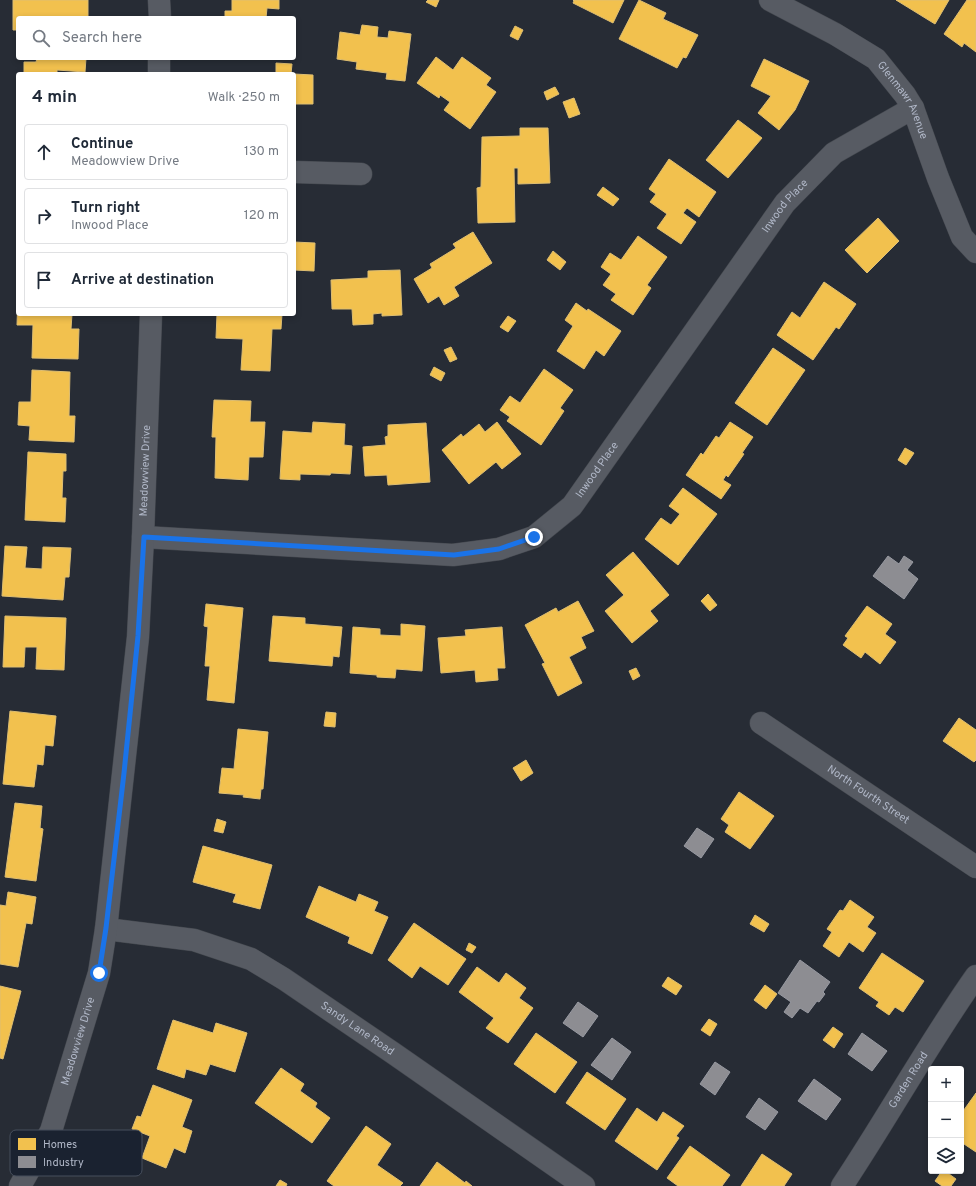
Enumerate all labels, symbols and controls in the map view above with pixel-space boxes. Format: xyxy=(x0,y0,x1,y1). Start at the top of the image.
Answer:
search box xyxy=(16,16,296,60)
icon: search xyxy=(30,27,52,49)
text: Search here xyxy=(62,29,142,48)
street label: Glenmawr Avenue xyxy=(874,59,931,141)
text: 4 min xyxy=(32,87,77,109)
text: Walk · 250 m xyxy=(208,90,280,106)
text: Continue xyxy=(71,135,133,154)
icon: ahead xyxy=(33,141,55,163)
text: 130 m xyxy=(244,144,279,160)
text: Meadowview Drive xyxy=(71,154,179,170)
street label: Inwood Place xyxy=(759,176,811,236)
text: Turn right xyxy=(71,199,140,218)
icon: right xyxy=(33,205,55,227)
text: 120 m xyxy=(244,208,279,224)
text: Inwood Place xyxy=(71,218,149,234)
icon: arrive xyxy=(33,269,55,291)
text: Arrive at destination xyxy=(71,271,214,290)
street label: Meadowview Drive xyxy=(137,425,154,517)
street label: Inwood Place xyxy=(573,439,622,501)
route end xyxy=(525,528,543,546)
street label: North Fourth Street xyxy=(824,762,912,827)
route start xyxy=(90,964,108,982)
street label: Meadowview Drive xyxy=(58,995,98,1087)
street label: Sandy Lane Road xyxy=(318,999,397,1059)
street label: Garden Road xyxy=(886,1049,931,1111)
map controls xyxy=(928,1066,964,1174)
button: + xyxy=(928,1066,964,1102)
button: − xyxy=(928,1102,964,1138)
legend xyxy=(10,1130,142,1176)
text: Homes xyxy=(43,1138,77,1152)
button: layers xyxy=(928,1138,964,1174)
text: Industry xyxy=(43,1156,84,1170)

